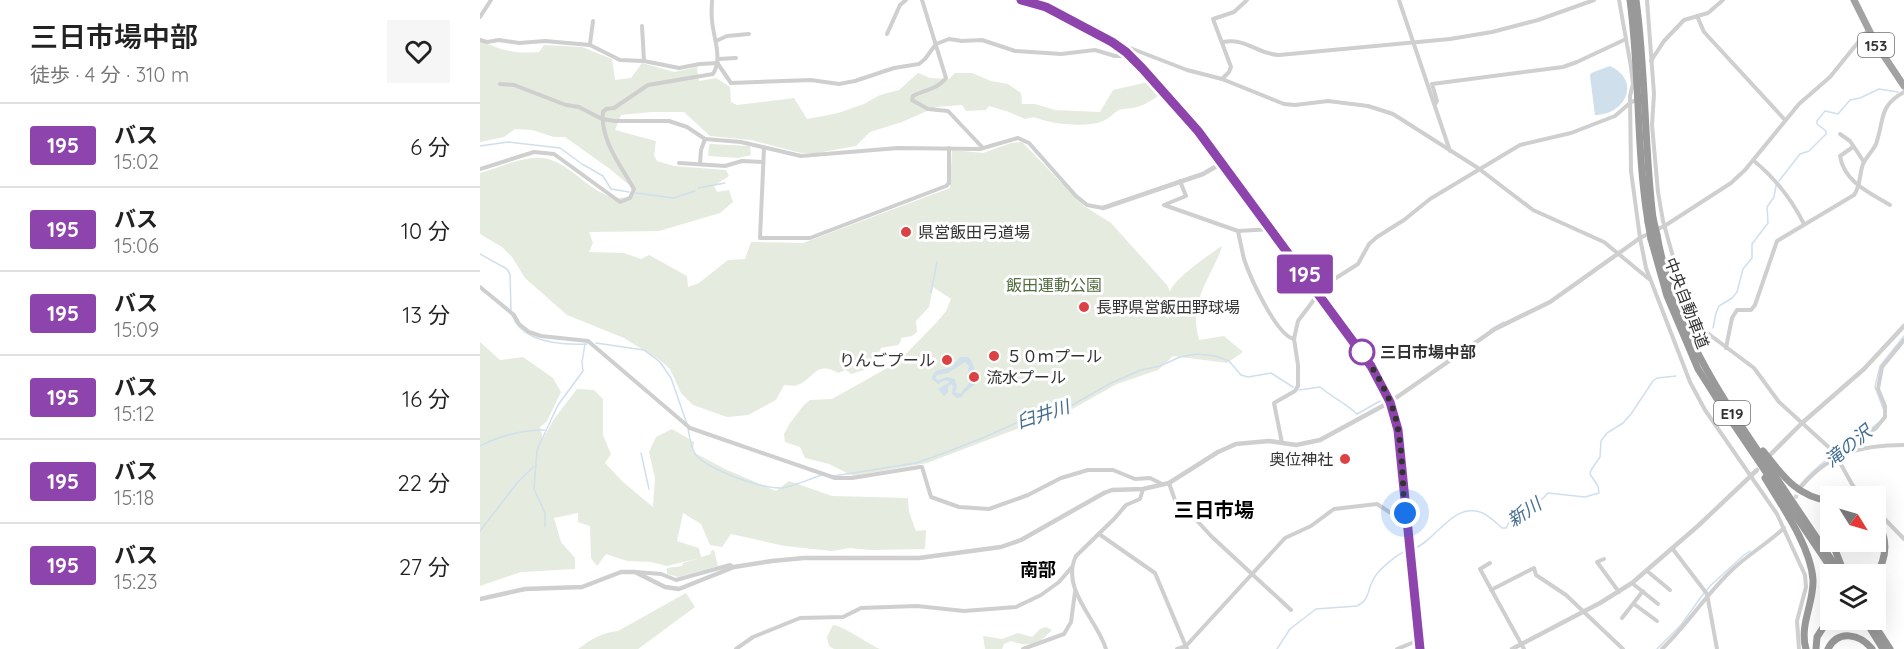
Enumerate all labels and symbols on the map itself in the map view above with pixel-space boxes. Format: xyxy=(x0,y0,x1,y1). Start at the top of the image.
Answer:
road number: 153 xyxy=(1858,33,1894,57)
place label: 県営飯田弓道場 xyxy=(918,222,1030,242)
marker: 県営飯田弓道場 xyxy=(899,225,913,239)
line badge: 195 xyxy=(1270,254,1340,294)
street label: 中央自動車道 xyxy=(1660,255,1714,351)
park label: 飯田運動公園 xyxy=(1006,275,1102,295)
place label: 長野県営飯田野球場 xyxy=(1096,297,1240,317)
marker: 長野県営飯田野球場 xyxy=(1077,300,1091,314)
marker: 三日市場中部 xyxy=(1349,339,1375,365)
place label: 三日市場中部 xyxy=(1380,342,1476,362)
place label: ５０ｍプール xyxy=(1006,346,1102,366)
marker: ５０ｍプール xyxy=(987,349,1001,363)
place label: りんごプール xyxy=(839,350,935,370)
marker: りんごプール xyxy=(940,353,954,367)
place label: 流水プール xyxy=(986,367,1066,387)
marker: 流水プール xyxy=(967,370,981,384)
water label: 臼井川 xyxy=(1014,394,1074,433)
road number: E19 xyxy=(1714,401,1750,425)
water label: 滝の沢 xyxy=(1820,419,1878,472)
place label: 奥位神社 xyxy=(1269,449,1333,469)
marker: 奥位神社 xyxy=(1338,452,1352,466)
north arrow xyxy=(1820,486,1886,552)
water label: 新川 xyxy=(1503,491,1547,532)
district label: 三日市場 xyxy=(1174,497,1254,522)
your location xyxy=(1390,498,1420,528)
district label: 南部 xyxy=(1020,558,1056,581)

